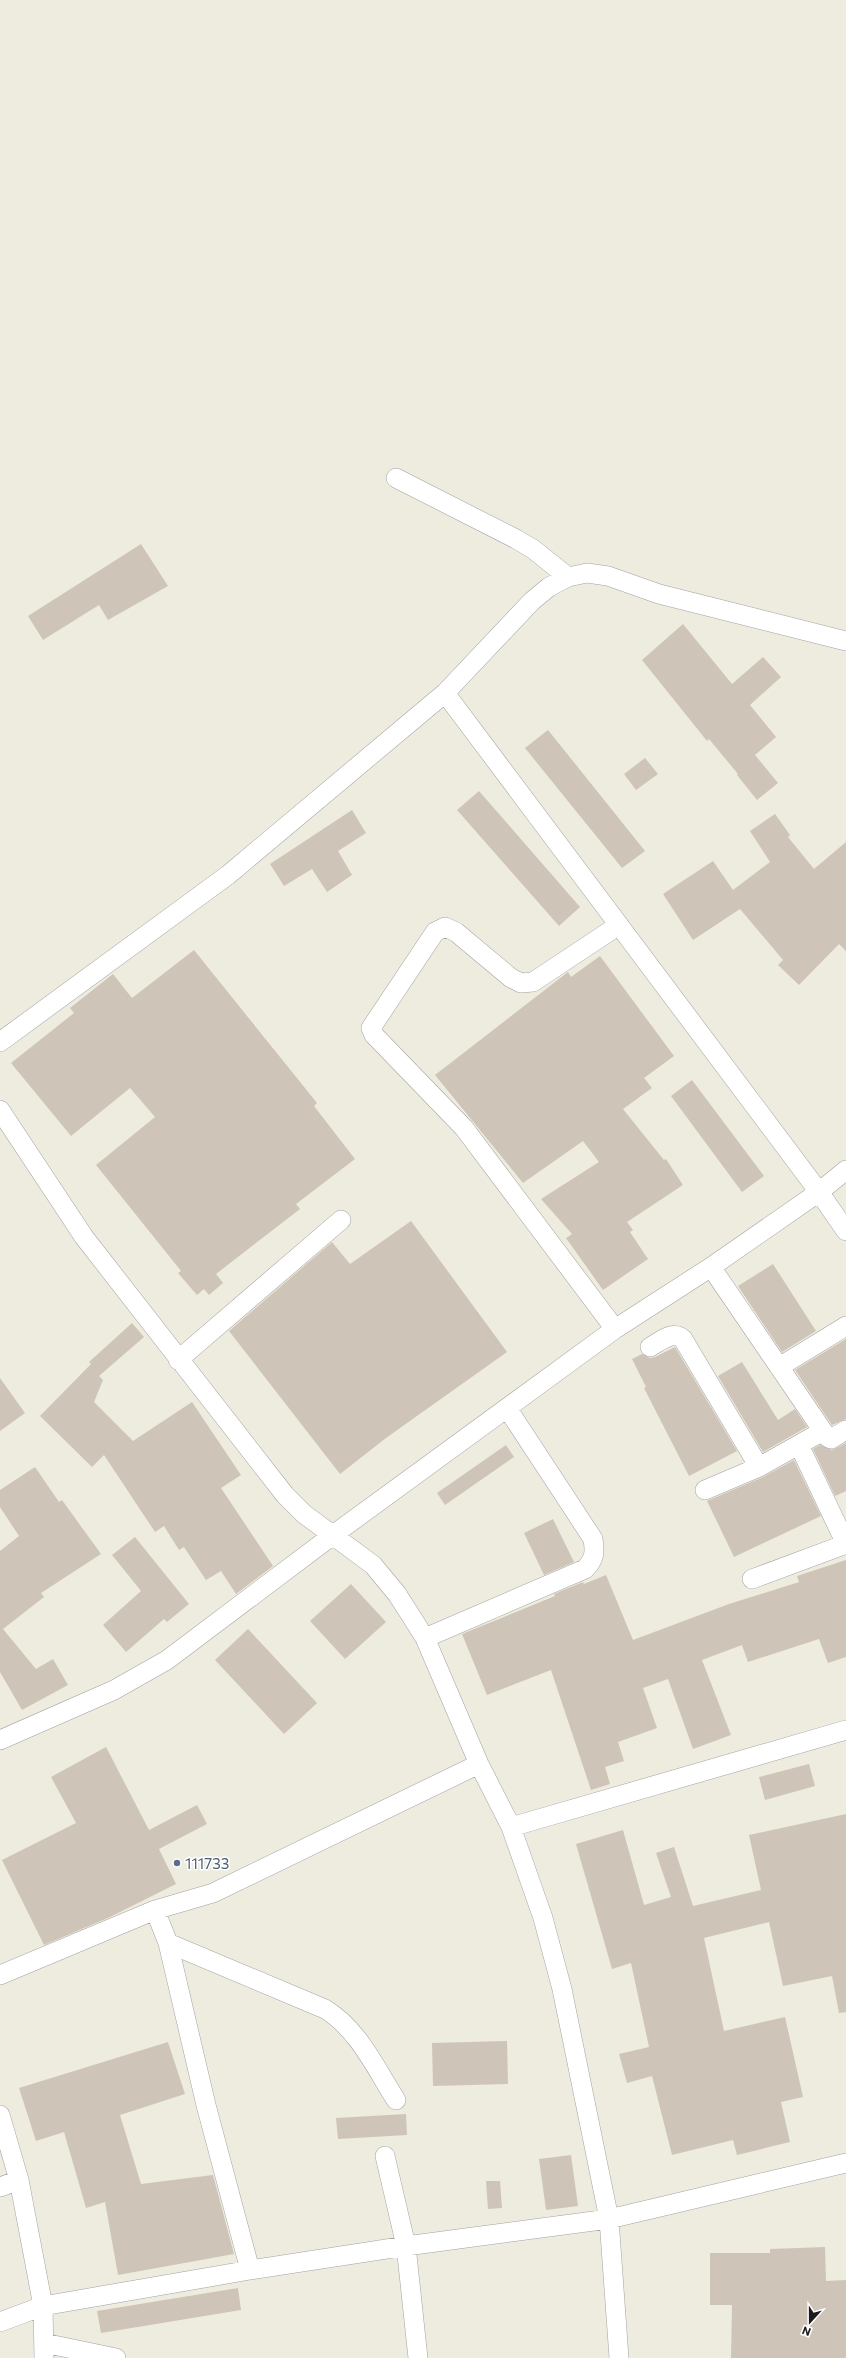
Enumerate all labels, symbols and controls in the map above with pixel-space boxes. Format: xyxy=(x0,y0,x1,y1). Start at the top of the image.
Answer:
place label: 111733 xyxy=(185,1854,229,1872)
marker: 111733 xyxy=(172,1858,182,1868)
north arrow xyxy=(790,2302,830,2342)
text: N xyxy=(800,2324,812,2339)

